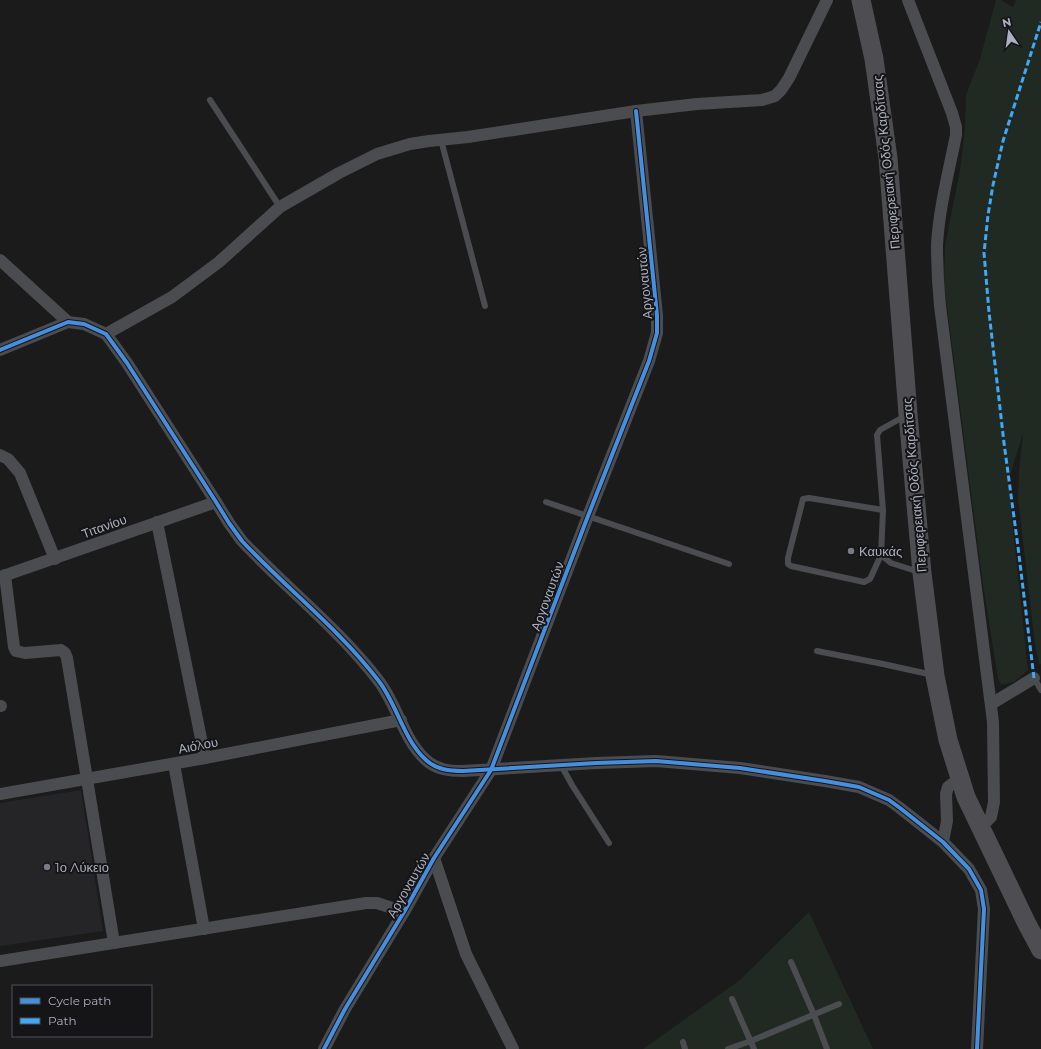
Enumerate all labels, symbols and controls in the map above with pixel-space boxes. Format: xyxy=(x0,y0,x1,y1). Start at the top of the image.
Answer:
north arrow xyxy=(989,12,1029,52)
text: N xyxy=(1001,14,1013,30)
street label: Περιφερειακή Οδός Καρδίτσας xyxy=(869,74,903,250)
street label: Αργοναυτών xyxy=(633,246,655,320)
street label: Περιφερειακή Οδός Καρδίτσας xyxy=(898,397,930,573)
street label: Τιτανίου xyxy=(79,511,129,541)
place label: Καυκάς xyxy=(859,543,902,559)
marker: Καυκάς xyxy=(846,546,856,556)
street label: Αργοναυτών xyxy=(527,559,567,633)
street label: Αιόλου xyxy=(177,733,219,757)
street label: Αργοναυτών xyxy=(383,850,433,920)
place label: 1ο Λύκειο xyxy=(55,859,109,875)
marker: 1ο Λύκειο xyxy=(42,862,52,872)
legend xyxy=(12,985,152,1037)
text: Cycle path xyxy=(48,993,111,1008)
text: Path xyxy=(48,1013,77,1028)

